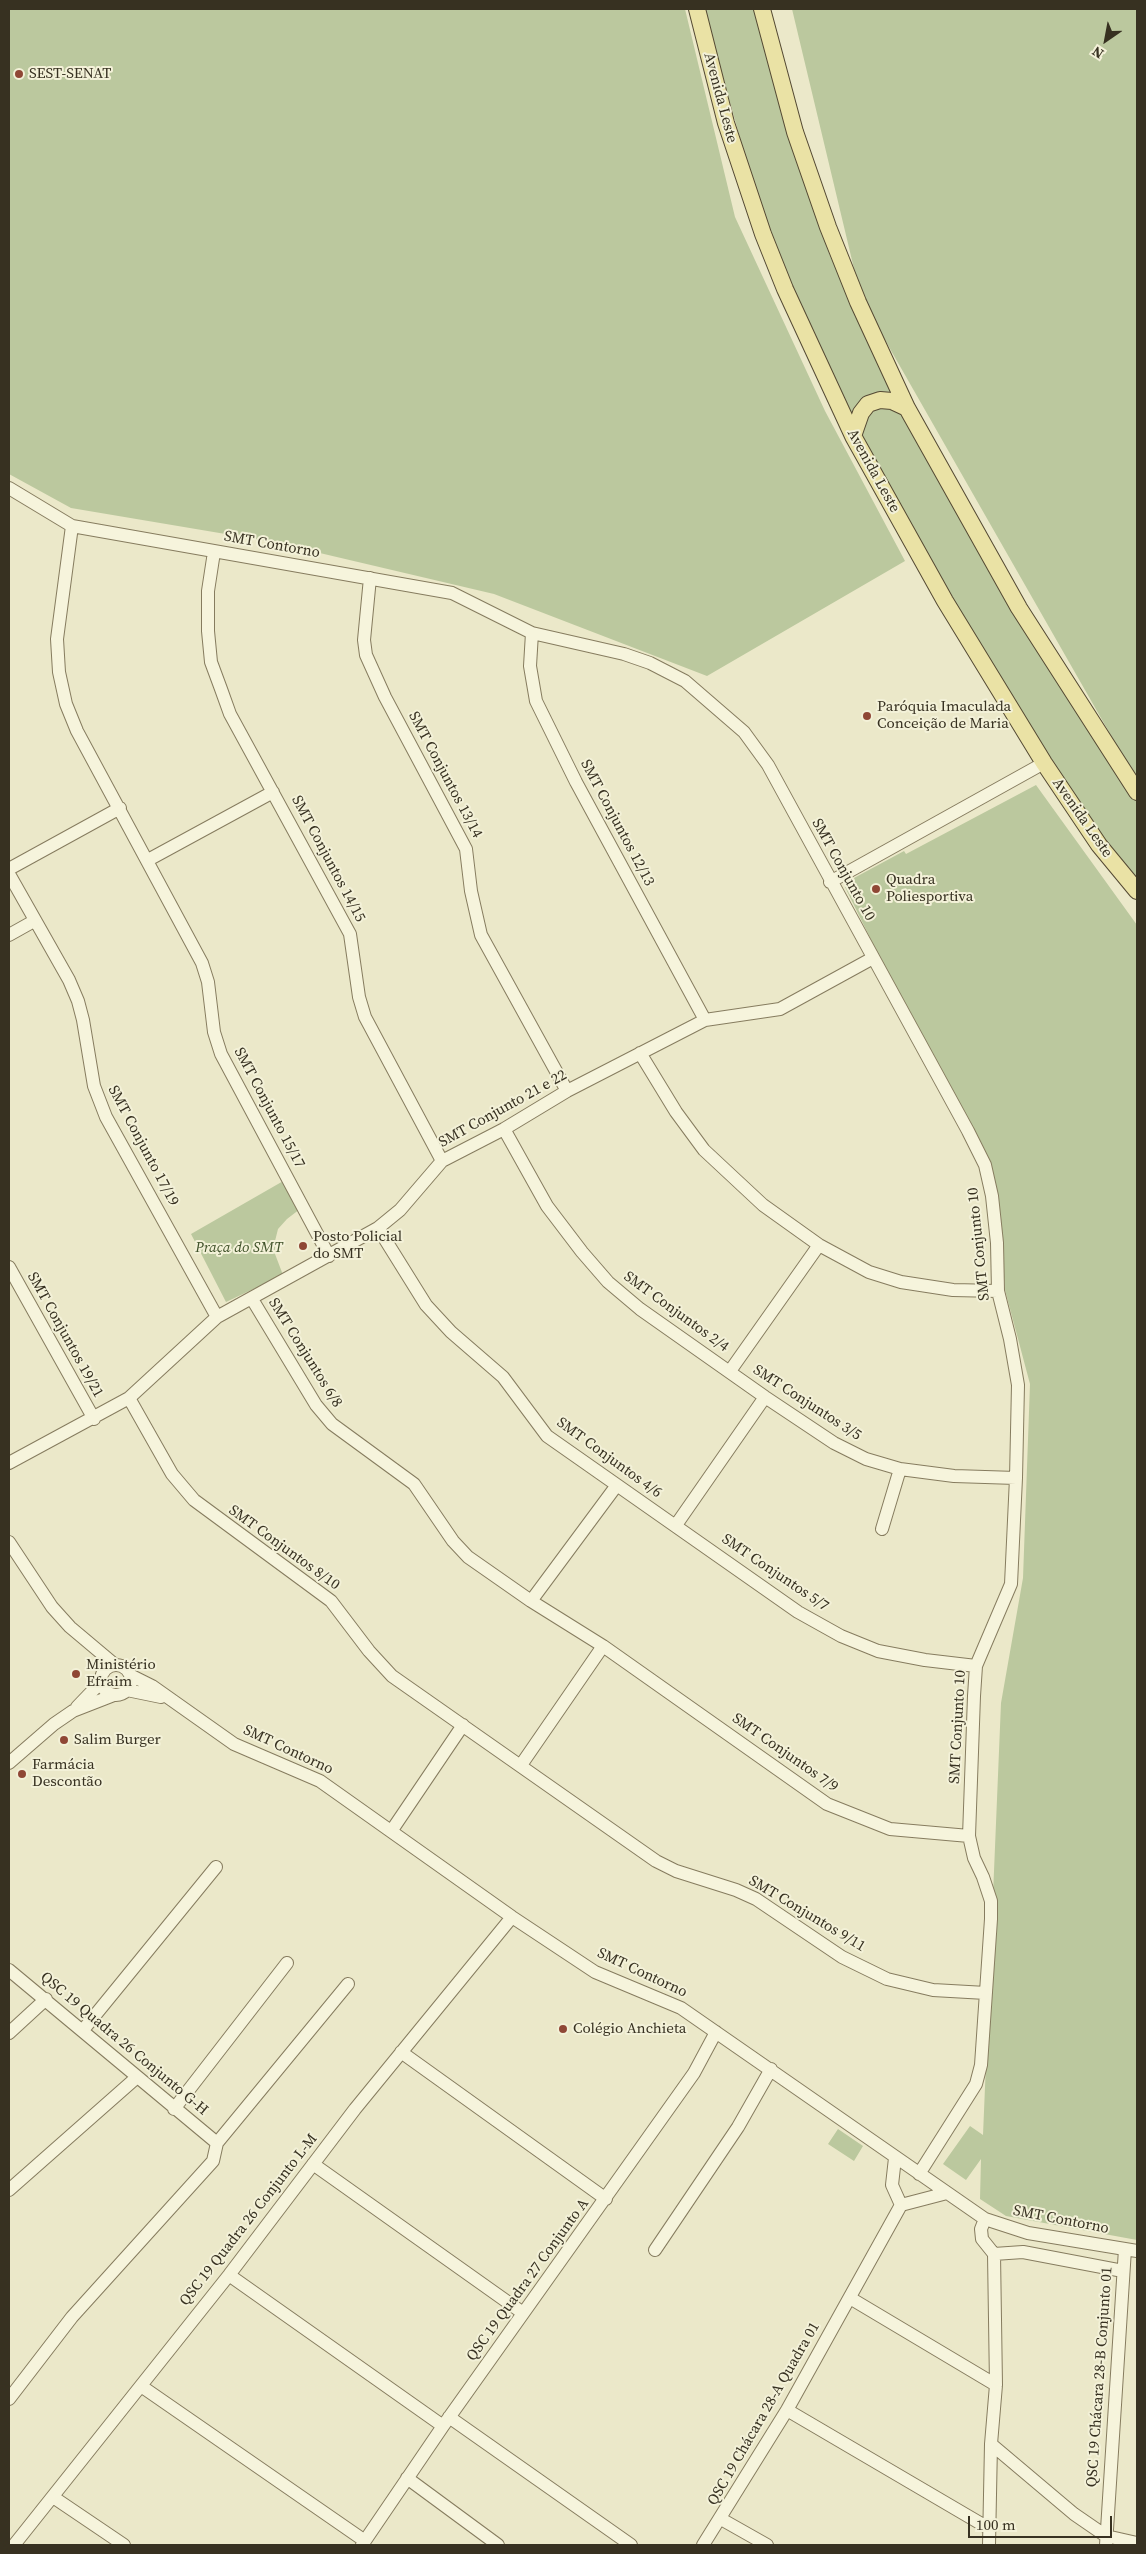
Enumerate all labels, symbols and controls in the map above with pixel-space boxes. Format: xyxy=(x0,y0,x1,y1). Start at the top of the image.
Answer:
north arrow xyxy=(1081,15,1131,65)
text: N xyxy=(1088,41,1108,64)
street label: Avenida Leste xyxy=(699,51,741,145)
place label: SEST-SENAT xyxy=(29,65,111,83)
marker: SEST-SENAT xyxy=(13,68,25,80)
street label: Avenida Leste xyxy=(843,426,903,516)
street label: SMT Contorno xyxy=(223,528,321,562)
place label: Paróquia Imaculada Conceição de Maria xyxy=(877,698,1011,733)
street label: SMT Conjuntos 13/14 xyxy=(404,709,486,841)
marker: Paróquia Imaculada Conceição de Maria xyxy=(861,710,873,722)
street label: SMT Conjuntos 12/13 xyxy=(576,757,658,889)
street label: Avenida Leste xyxy=(1048,775,1116,861)
street label: SMT Conjuntos 14/15 xyxy=(287,793,369,925)
street label: SMT Conjunto 10 xyxy=(808,816,878,924)
place label: Quadra Poliesportiva xyxy=(886,871,973,906)
marker: Quadra Poliesportiva xyxy=(870,883,882,895)
street label: SMT Conjunto 15/17 xyxy=(230,1045,308,1171)
street label: SMT Conjunto 21 e 22 xyxy=(436,1066,570,1152)
street label: SMT Conjunto 17/19 xyxy=(104,1083,182,1209)
street label: SMT Conjunto 10 xyxy=(964,1186,994,1302)
place label: Posto Policial do SMT xyxy=(313,1228,402,1263)
park label: Praça do SMT xyxy=(195,1239,283,1257)
marker: Posto Policial do SMT xyxy=(297,1240,309,1252)
street label: SMT Conjuntos 2/4 xyxy=(620,1268,732,1356)
street label: SMT Conjuntos 19/21 xyxy=(23,1269,107,1401)
street label: SMT Conjuntos 6/8 xyxy=(264,1295,346,1411)
street label: SMT Conjuntos 3/5 xyxy=(750,1361,864,1445)
street label: SMT Conjuntos 4/6 xyxy=(553,1414,665,1502)
street label: SMT Conjuntos 8/10 xyxy=(225,1502,343,1594)
street label: SMT Conjuntos 5/7 xyxy=(718,1530,832,1616)
place label: Ministério Efraim xyxy=(86,1656,156,1691)
marker: Ministério Efraim xyxy=(70,1668,82,1680)
street label: SMT Conjunto 10 xyxy=(946,1670,970,1784)
street label: SMT Conjuntos 7/9 xyxy=(728,1710,842,1796)
street label: SMT Contorno xyxy=(240,1721,336,1779)
place label: Salim Burger xyxy=(74,1731,161,1749)
marker: Salim Burger xyxy=(58,1734,70,1746)
place label: Farmácia Descontão xyxy=(32,1756,102,1791)
marker: Farmácia Descontão xyxy=(16,1768,28,1780)
street label: SMT Conjuntos 9/11 xyxy=(745,1872,869,1956)
street label: SMT Contorno xyxy=(594,1944,690,2002)
street label: QSC 19 Quadra 26 Conjunto G-H xyxy=(36,1969,212,2119)
place label: Colégio Anchieta xyxy=(573,2020,686,2038)
marker: Colégio Anchieta xyxy=(557,2023,569,2035)
street label: QSC 19 Quadra 26 Conjunto L-M xyxy=(176,2130,322,2310)
street label: QSC 19 Quadra 27 Conjunto A xyxy=(463,2195,593,2365)
street label: SMT Contorno xyxy=(1012,2202,1110,2238)
street label: QSC 19 Chácara 28-B Conjunto 01 xyxy=(1083,2266,1117,2488)
street label: QSC 19 Chácara 28-A Quadra 01 xyxy=(704,2319,824,2509)
scale bar xyxy=(971,2506,1115,2538)
text: 100 m xyxy=(976,2514,1016,2535)

